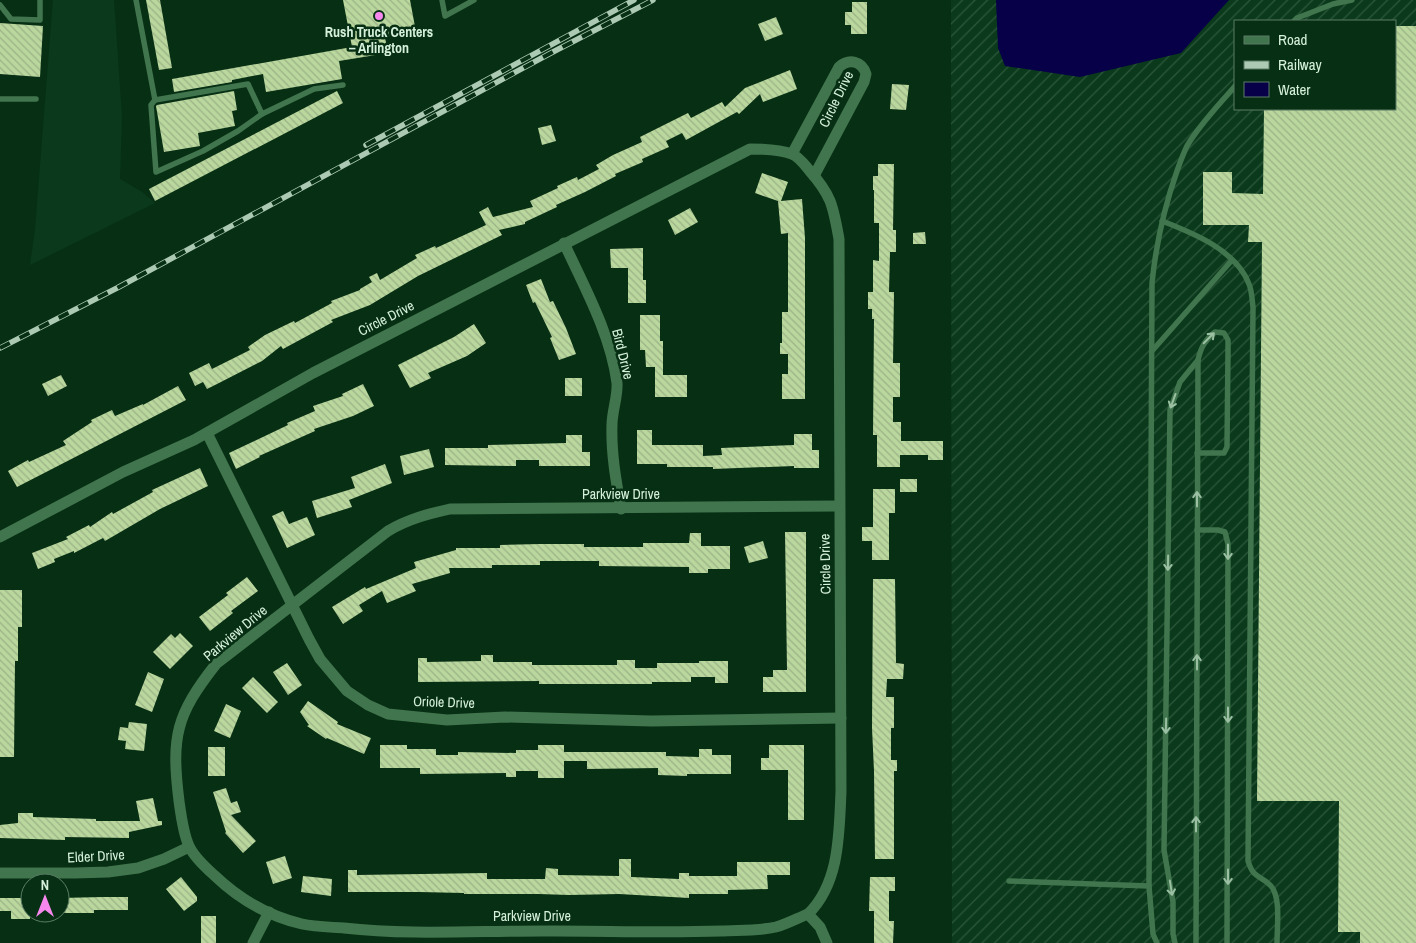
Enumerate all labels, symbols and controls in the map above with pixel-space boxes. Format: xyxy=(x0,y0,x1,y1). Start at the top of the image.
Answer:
marker: Rush Truck Centers – Arlington xyxy=(373,10,385,22)
legend xyxy=(1234,20,1396,110)
place label: Rush Truck Centers – Arlington xyxy=(325,23,433,57)
text: Road xyxy=(1278,29,1307,50)
text: Railway xyxy=(1278,54,1323,75)
street label: Circle Drive xyxy=(815,68,857,130)
text: Water xyxy=(1278,79,1310,100)
street label: Circle Drive xyxy=(355,296,417,340)
street label: Bird Drive xyxy=(608,327,638,381)
one-way arrow xyxy=(1203,332,1215,344)
one-way arrow xyxy=(1168,393,1177,408)
street label: Parkview Drive xyxy=(582,485,660,503)
one-way arrow xyxy=(1192,492,1202,508)
street label: Circle Drive xyxy=(815,534,835,594)
one-way arrow xyxy=(1223,544,1233,560)
one-way arrow xyxy=(1163,554,1173,571)
street label: Parkview Drive xyxy=(199,601,271,665)
one-way arrow xyxy=(1192,654,1202,670)
street label: Oriole Drive xyxy=(413,692,475,712)
one-way arrow xyxy=(1223,706,1233,722)
one-way arrow xyxy=(1161,717,1171,733)
one-way arrow xyxy=(1191,817,1201,833)
street label: Elder Drive xyxy=(67,846,125,866)
one-way arrow xyxy=(1223,868,1233,885)
north arrow xyxy=(20,873,70,923)
text: N xyxy=(41,876,49,894)
one-way arrow xyxy=(1166,879,1176,895)
street label: Parkview Drive xyxy=(493,907,571,925)

